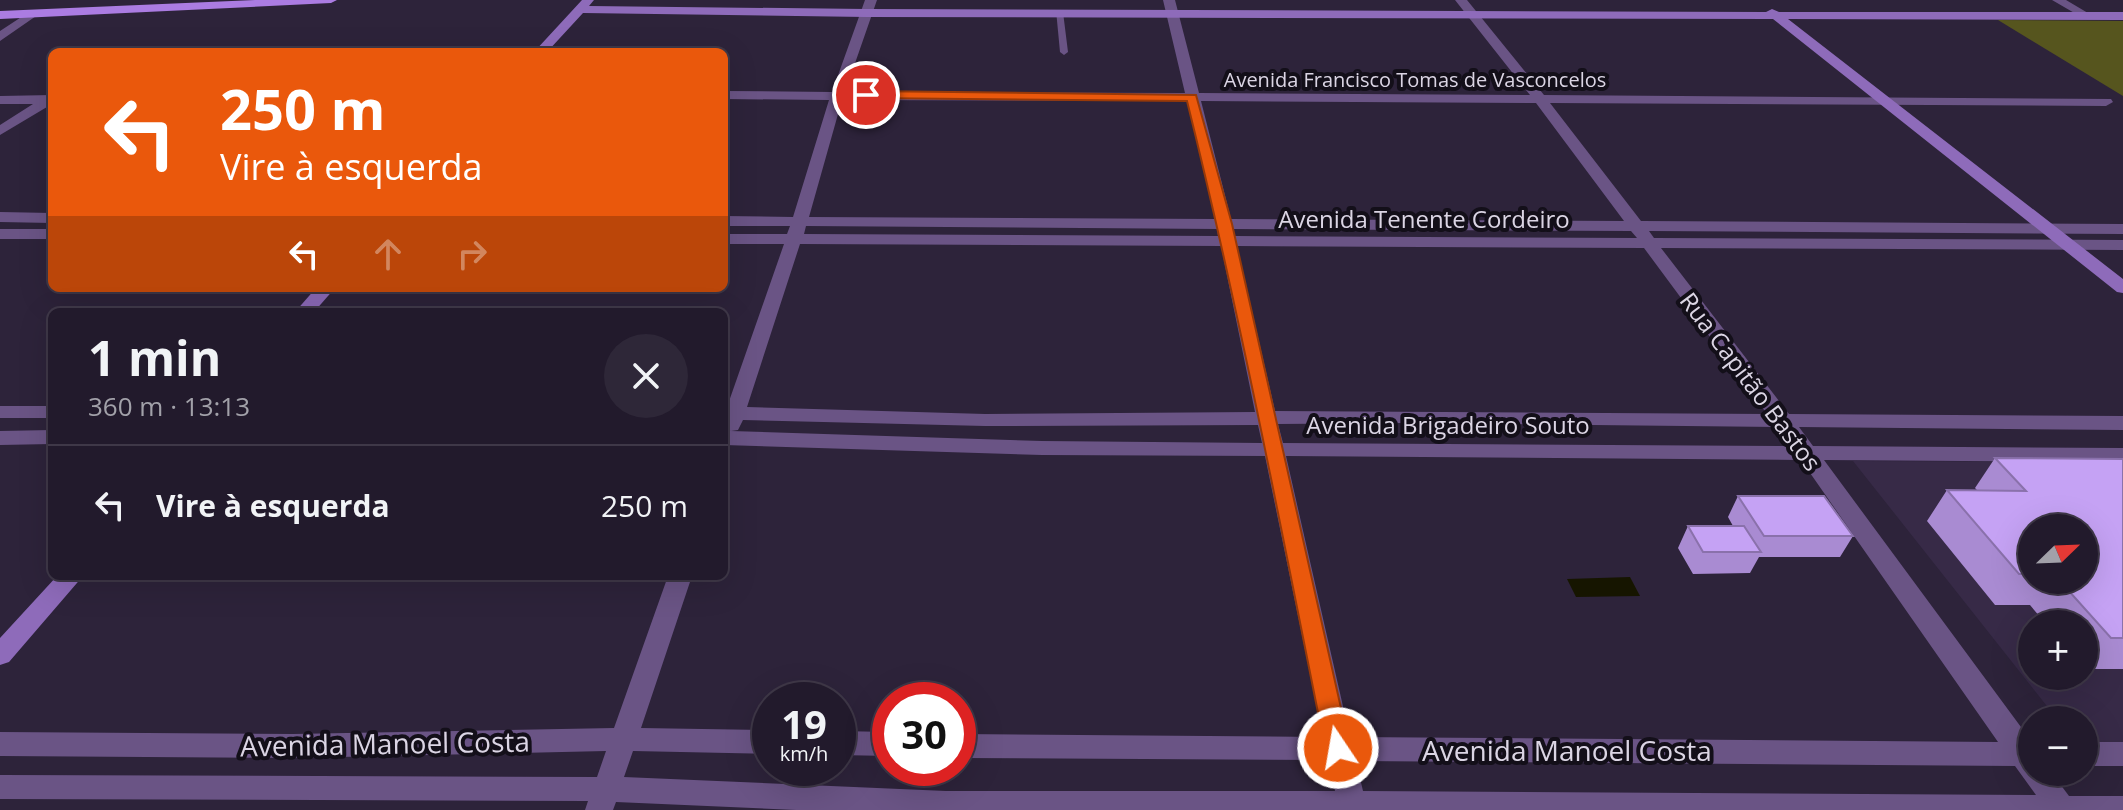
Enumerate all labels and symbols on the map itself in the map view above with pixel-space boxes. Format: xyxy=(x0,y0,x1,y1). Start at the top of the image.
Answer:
pin xyxy=(832,61,900,129)
street label: Avenida Francisco Tomas de Vasconcelos xyxy=(1224,66,1606,93)
street label: Avenida Tenente Cordeiro xyxy=(1278,202,1570,235)
street label: Rua Capitão Bastos xyxy=(1673,285,1829,477)
street label: Avenida Brigadeiro Souto xyxy=(1306,408,1590,441)
north arrow xyxy=(2018,514,2098,594)
speed limit sign: 30 xyxy=(872,682,976,786)
position arrow xyxy=(1296,706,1380,790)
street label: Avenida Manoel Costa xyxy=(240,721,530,765)
street label: Avenida Manoel Costa xyxy=(1422,731,1712,769)

